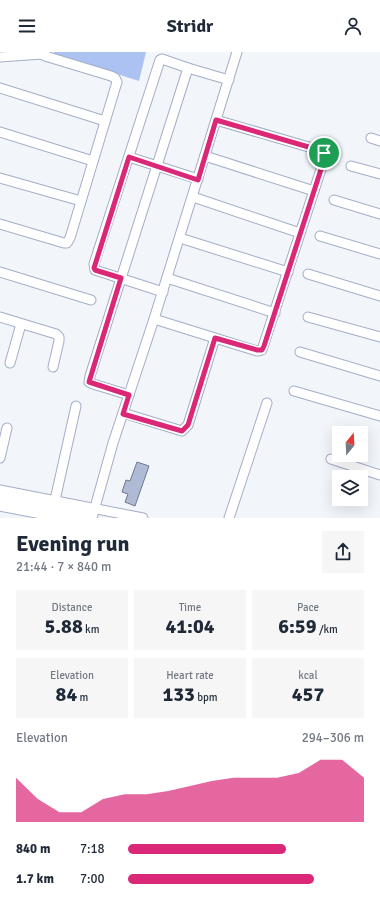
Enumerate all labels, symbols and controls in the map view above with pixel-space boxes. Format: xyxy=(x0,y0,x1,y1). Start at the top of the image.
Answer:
icon: menu xyxy=(16,15,38,37)
text: Stridr xyxy=(167,15,213,37)
icon: person xyxy=(342,15,364,37)
pin xyxy=(307,136,341,170)
icon: arrive xyxy=(313,142,335,164)
north arrow xyxy=(332,426,368,462)
map controls xyxy=(332,426,368,506)
button: layers xyxy=(332,470,368,506)
text: Evening run xyxy=(16,530,130,557)
button: share xyxy=(322,531,364,573)
text: 21:44 · 7 × 840 m xyxy=(16,559,111,575)
text: Distance xyxy=(52,601,92,614)
text: Time xyxy=(179,601,201,614)
text: Pace xyxy=(297,601,319,614)
text: 5.88 xyxy=(45,614,83,639)
text: 41:04 xyxy=(165,614,215,639)
text: 6:59 xyxy=(278,614,316,639)
text: km xyxy=(83,623,99,636)
text: /km xyxy=(316,623,338,636)
text: Elevation xyxy=(50,669,94,682)
text: Heart rate xyxy=(166,669,214,682)
text: kcal xyxy=(298,669,318,682)
text: 84 xyxy=(56,682,77,707)
text: 133 xyxy=(162,682,195,707)
text: 457 xyxy=(292,682,324,707)
text: m xyxy=(77,691,88,704)
text: bpm xyxy=(195,691,218,704)
text: Elevation xyxy=(16,730,68,746)
text: 294–306 m xyxy=(302,730,364,746)
text: 840 m xyxy=(16,841,50,857)
text: 7:18 xyxy=(80,841,105,857)
text: 1.7 km xyxy=(16,871,54,887)
text: 7:00 xyxy=(80,871,105,887)

